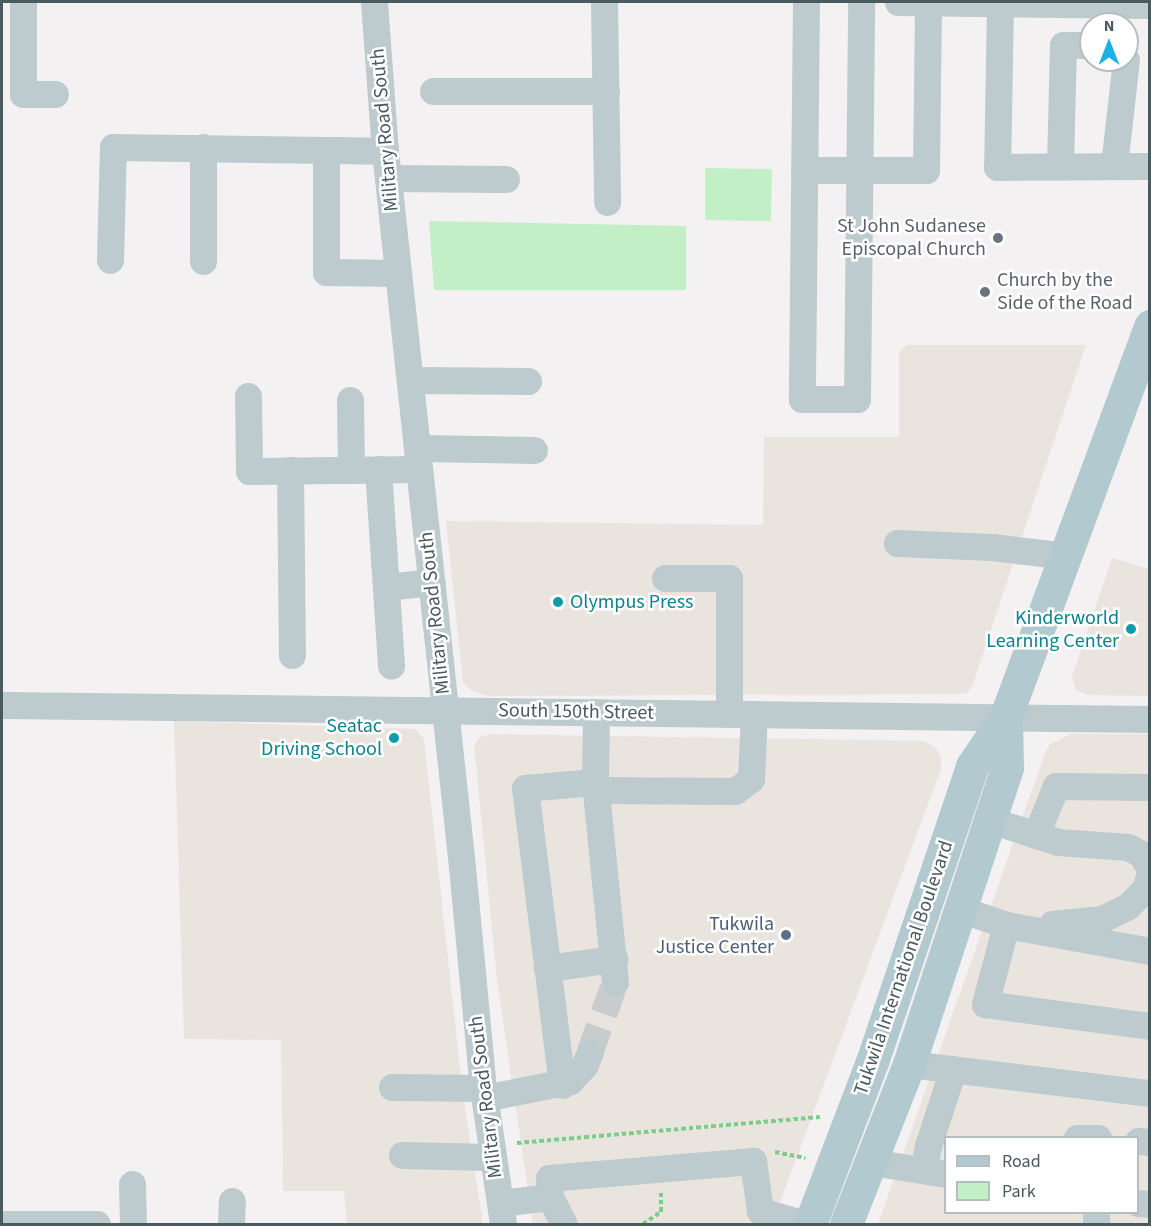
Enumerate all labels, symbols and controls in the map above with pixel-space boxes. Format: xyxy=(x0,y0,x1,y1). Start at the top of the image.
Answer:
north arrow xyxy=(1079,12,1139,72)
text: N xyxy=(1104,15,1114,37)
street label: Military Road South xyxy=(366,47,404,213)
place label: St John Sudanese Episcopal Church xyxy=(837,214,986,261)
marker: St John Sudanese Episcopal Church xyxy=(991,231,1005,245)
place label: Church by the Side of the Road xyxy=(997,268,1133,315)
marker: Church by the Side of the Road xyxy=(978,285,992,299)
street label: Military Road South xyxy=(415,530,455,696)
place label: Olympus Press xyxy=(570,590,693,614)
marker: Olympus Press xyxy=(551,595,565,609)
place label: Kinderworld Learning Center xyxy=(986,606,1119,653)
marker: Kinderworld Learning Center xyxy=(1124,622,1138,636)
street label: South 150th Street xyxy=(498,699,654,725)
place label: Seatac Driving School xyxy=(261,714,382,761)
marker: Seatac Driving School xyxy=(387,731,401,745)
street label: Tukwila International Boulevard xyxy=(849,838,959,1098)
place label: Tukwila Justice Center xyxy=(656,912,774,959)
marker: Tukwila Justice Center xyxy=(779,928,793,942)
street label: Military Road South xyxy=(464,1014,508,1180)
legend xyxy=(944,1136,1139,1214)
text: Road xyxy=(1002,1149,1041,1174)
text: Park xyxy=(1002,1179,1036,1204)

